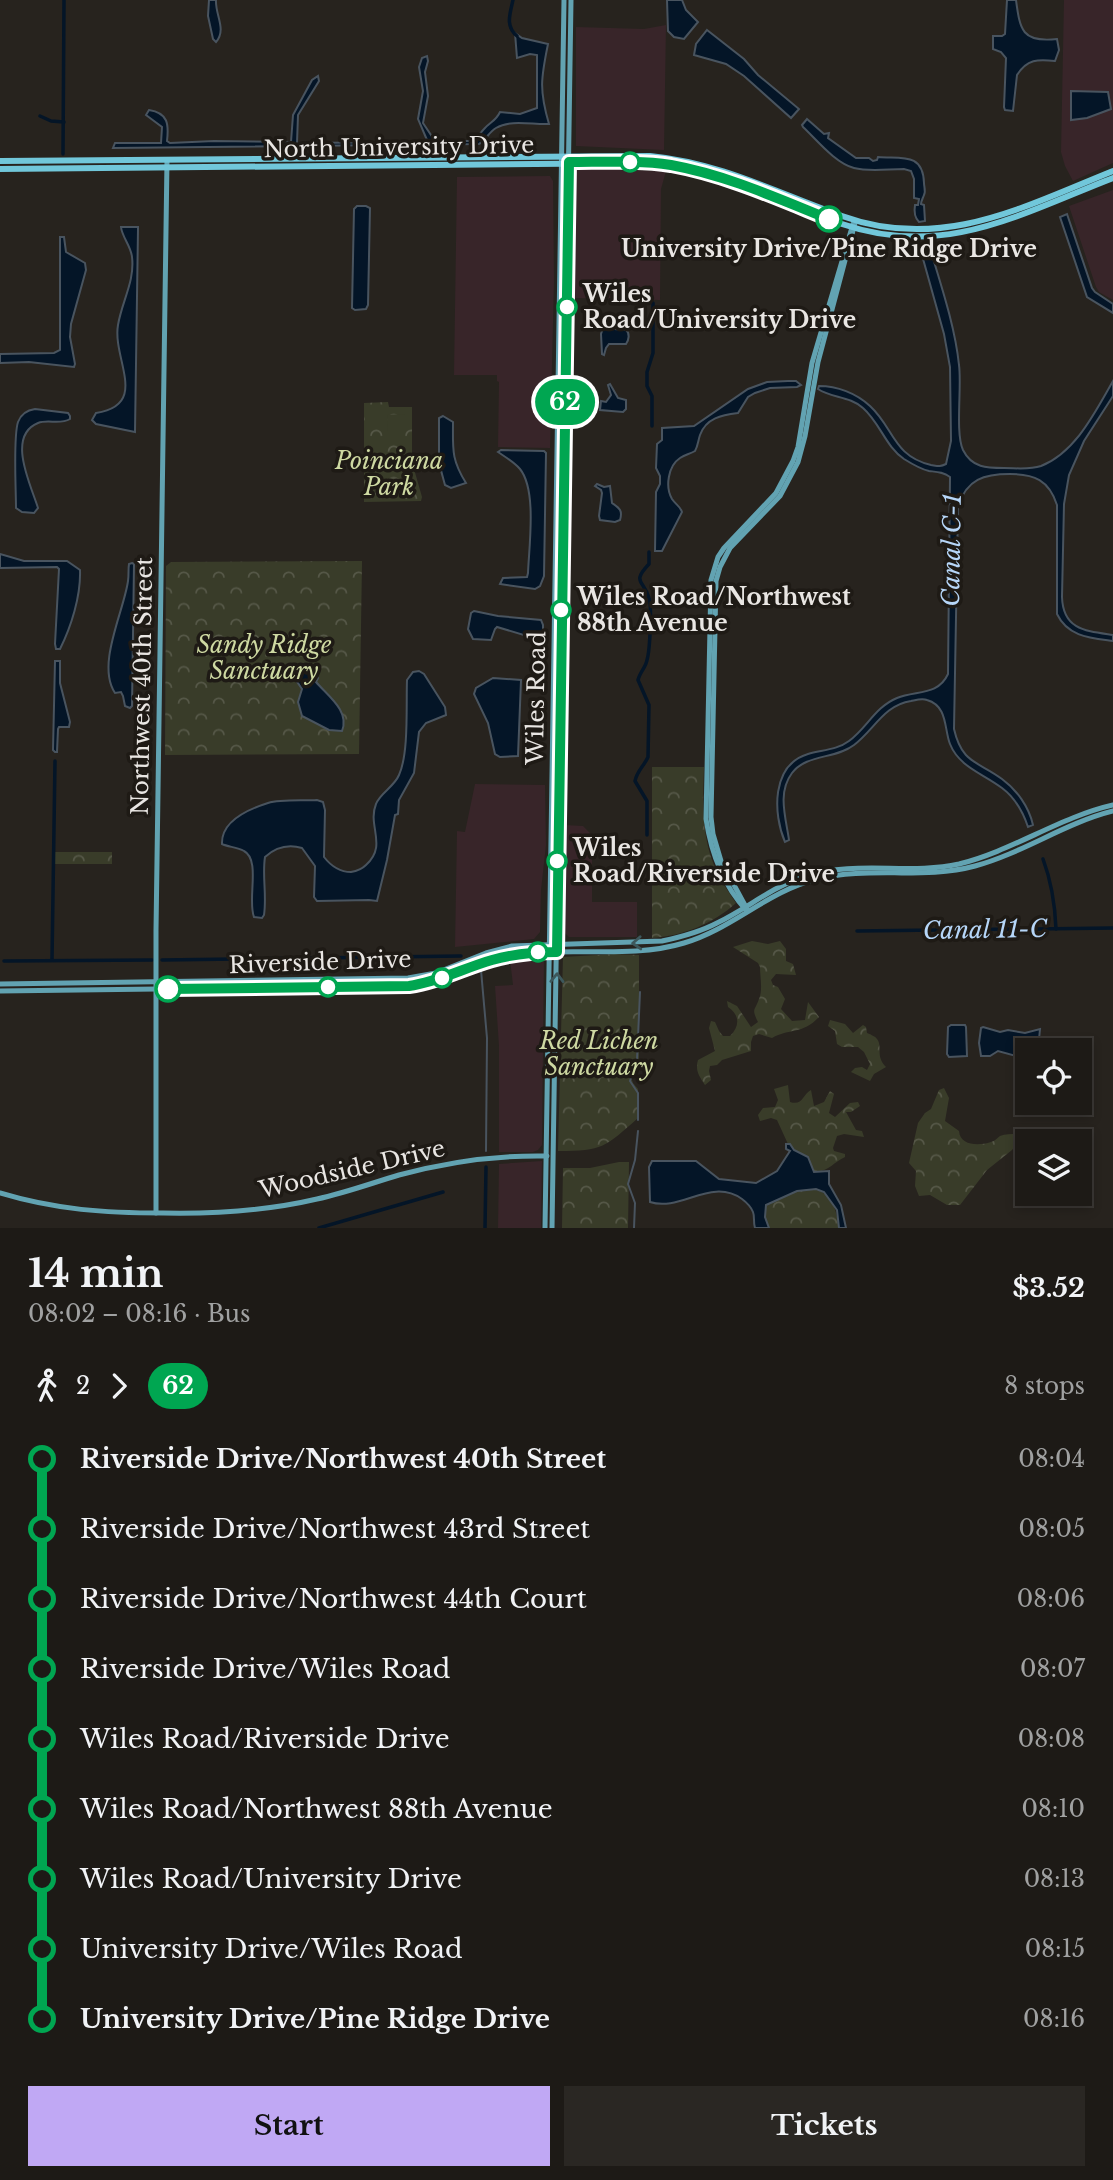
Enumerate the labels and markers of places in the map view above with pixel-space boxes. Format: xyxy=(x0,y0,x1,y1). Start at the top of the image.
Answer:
unlabelled marker xyxy=(620,152,640,172)
marker: University Drive/Pine Ridge Drive xyxy=(816,206,842,232)
place label: University Drive/Pine Ridge Drive xyxy=(621,235,1037,263)
place label: Wiles Road/University Drive xyxy=(582,280,856,334)
marker: Wiles Road/University Drive xyxy=(557,297,577,317)
place label: Wiles Road/Northwest 88th Avenue xyxy=(576,583,851,637)
marker: Wiles Road/Northwest 88th Avenue xyxy=(551,600,571,620)
place label: Wiles Road/Riverside Drive xyxy=(572,834,835,888)
marker: Wiles Road/Riverside Drive xyxy=(547,851,567,871)
unlabelled marker xyxy=(528,942,548,962)
unlabelled marker xyxy=(432,968,452,988)
unlabelled marker xyxy=(155,976,181,1002)
unlabelled marker xyxy=(318,977,338,997)

